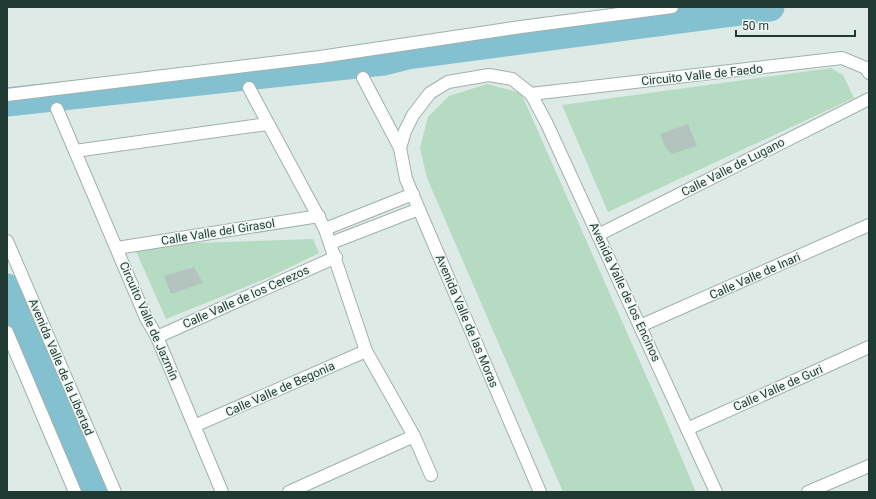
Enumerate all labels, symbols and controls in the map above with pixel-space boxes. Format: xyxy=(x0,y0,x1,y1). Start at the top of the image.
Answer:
scale bar xyxy=(736,12,855,38)
text: 50 m xyxy=(742,19,769,33)
street label: Circuito Valle de Faedo xyxy=(640,62,764,88)
street label: Calle Valle de Lugano xyxy=(679,135,787,199)
street label: Calle Valle del Girasol xyxy=(160,216,276,248)
street label: Avenida Valle de los Encinos xyxy=(587,220,663,364)
street label: Calle Valle de Inari xyxy=(707,250,803,302)
street label: Avenida Valle de las Moras xyxy=(433,252,501,390)
street label: Circuito Valle de Jazmín xyxy=(116,259,182,383)
street label: Calle Valle de los Cerezos xyxy=(181,263,311,331)
street label: Avenida Valle de la Libertad xyxy=(26,297,96,437)
street label: Calle Valle de Begonia xyxy=(223,359,337,419)
street label: Calle Valle de Guri xyxy=(731,362,825,414)

